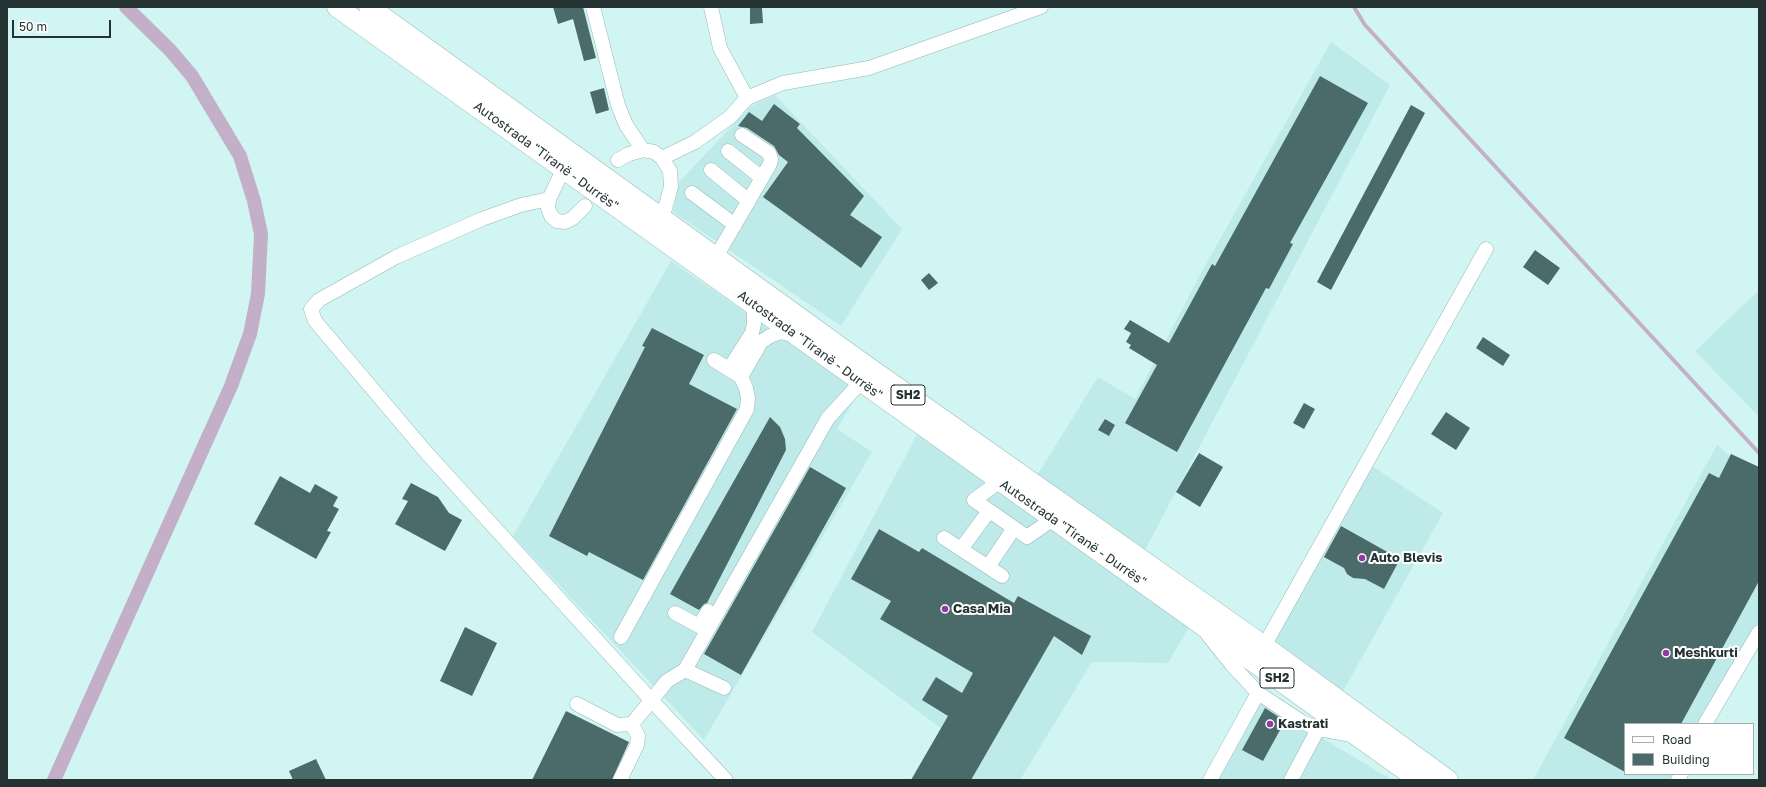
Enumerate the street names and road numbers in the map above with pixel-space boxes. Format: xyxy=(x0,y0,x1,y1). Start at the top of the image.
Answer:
street label: Autostrada "Tiranë - Durrës" xyxy=(471,98,621,214)
street label: Autostrada "Tiranë - Durrës" xyxy=(735,287,885,403)
road number: SH2 xyxy=(891,385,925,405)
street label: Autostrada "Tiranë - Durrës" xyxy=(997,476,1149,590)
road number: SH2 xyxy=(1260,668,1294,688)

